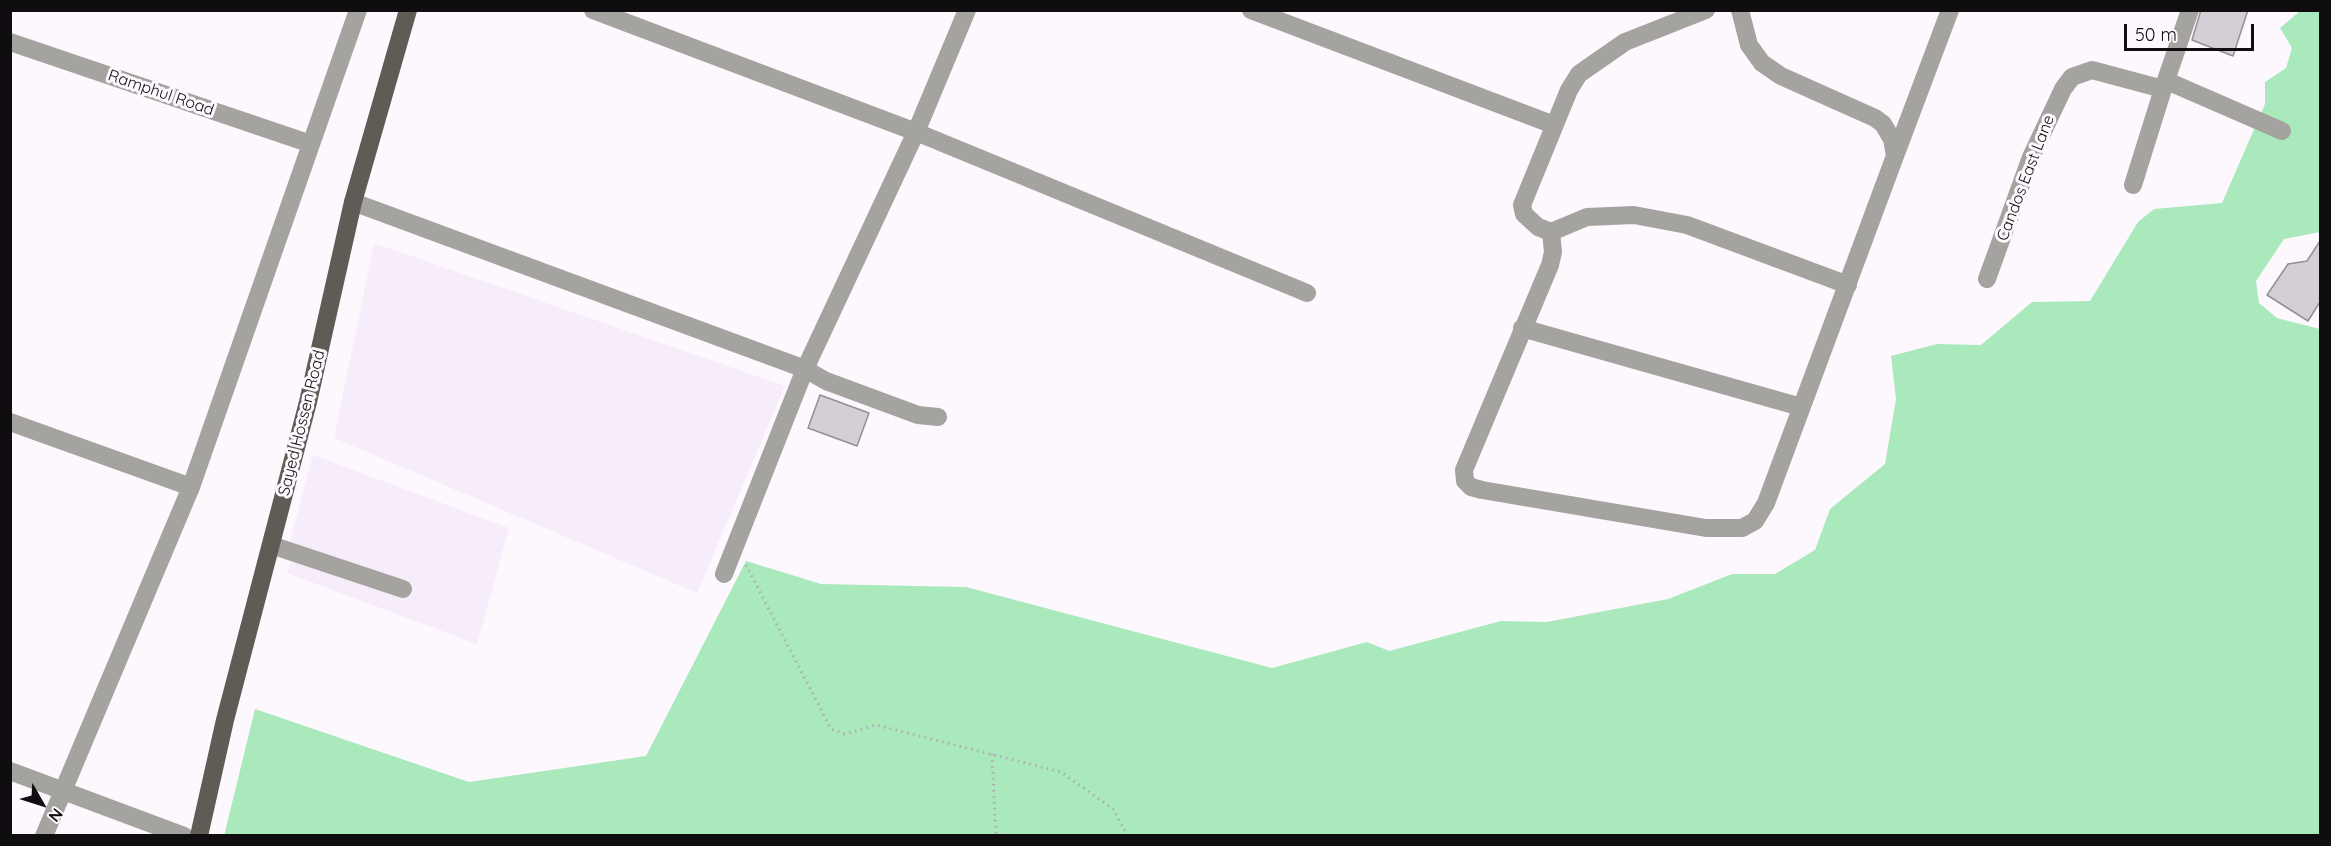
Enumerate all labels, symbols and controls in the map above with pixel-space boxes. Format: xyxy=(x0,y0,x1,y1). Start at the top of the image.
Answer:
scale bar xyxy=(2127,12,2258,50)
text: 50 m xyxy=(2135,23,2177,46)
street label: Ramphul Road xyxy=(106,66,216,120)
street label: Candos East Lane xyxy=(1993,112,2059,244)
street label: Sayed Hossen Road xyxy=(275,348,329,498)
north arrow xyxy=(12,774,72,834)
text: N xyxy=(45,804,67,826)

